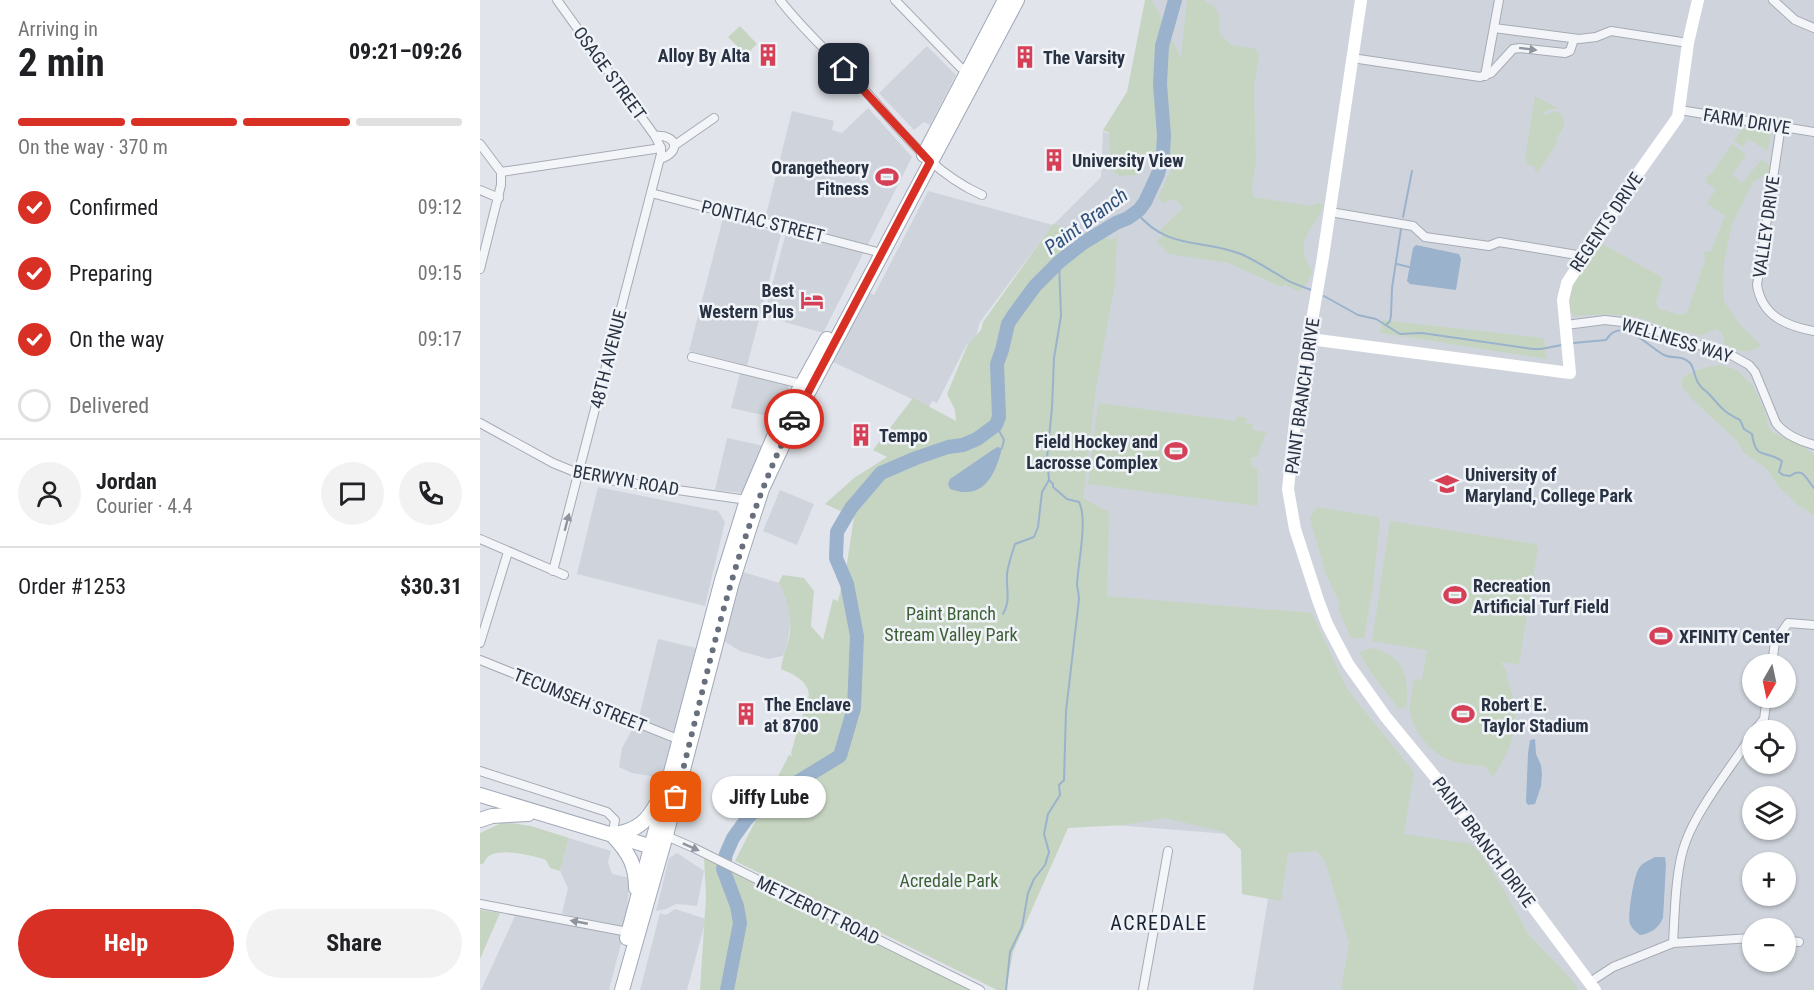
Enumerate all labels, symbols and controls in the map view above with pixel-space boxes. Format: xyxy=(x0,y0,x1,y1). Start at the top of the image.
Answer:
text: Arriving in xyxy=(18,17,98,41)
street label: OSAGE STREET xyxy=(569,22,651,124)
text: 09:21–09:26 xyxy=(349,39,462,64)
text: 2 min xyxy=(18,40,105,86)
building icon: Alloy By Alta xyxy=(755,42,781,68)
pin xyxy=(818,43,869,94)
building icon: The Varsity xyxy=(1012,44,1038,70)
one-way arrow xyxy=(1519,44,1538,54)
place label: Alloy By Alta xyxy=(658,45,750,66)
place label: The Varsity xyxy=(1043,47,1125,68)
icon: home xyxy=(827,52,860,85)
street label: FARM DRIVE xyxy=(1702,104,1792,138)
text: On the way · 370 m xyxy=(18,135,168,159)
building icon: University View xyxy=(1041,147,1067,173)
place label: University View xyxy=(1072,150,1184,171)
place label: Orangetheory Fitness xyxy=(771,157,869,199)
sports icon: Orangetheory Fitness xyxy=(874,164,900,190)
street label: REGENTS DRIVE xyxy=(1565,168,1647,276)
street label: VALLEY DRIVE xyxy=(1748,175,1784,279)
water label: Paint Branch xyxy=(1040,183,1132,259)
icon: check xyxy=(18,191,51,224)
text: Confirmed xyxy=(69,195,158,220)
text: 09:12 xyxy=(418,195,462,219)
street label: PONTIAC STREET xyxy=(699,196,827,246)
icon: check xyxy=(18,257,51,290)
text: Preparing xyxy=(69,261,153,286)
text: 09:15 xyxy=(418,261,462,285)
place label: Best Western Plus xyxy=(699,280,794,322)
hotel icon: Best Western Plus xyxy=(799,287,825,313)
street label: 48TH AVENUE xyxy=(586,307,630,411)
street label: WELLNESS WAY xyxy=(1619,313,1736,367)
street label: PAINT BRANCH DRIVE xyxy=(1281,317,1323,475)
icon: check xyxy=(18,323,51,356)
text: On the way xyxy=(69,327,164,352)
text: 09:17 xyxy=(418,327,462,351)
courier xyxy=(764,389,824,449)
text: Delivered xyxy=(69,393,149,418)
icon: car xyxy=(778,403,811,436)
building icon: Tempo xyxy=(848,422,874,448)
place label: Tempo xyxy=(879,425,928,446)
place label: Field Hockey and Lacrosse Complex xyxy=(1026,431,1158,473)
sports icon: Field Hockey and Lacrosse Complex xyxy=(1163,438,1189,464)
street label: BERWYN ROAD xyxy=(571,460,681,500)
button: person xyxy=(18,462,81,525)
button: chat xyxy=(321,462,384,525)
button: phone xyxy=(399,462,462,525)
place label: University of Maryland, College Park xyxy=(1465,464,1633,506)
text: Jordan xyxy=(96,469,157,494)
school or university icon: University of Maryland, College Park xyxy=(1434,471,1460,497)
text: Courier · 4.4 xyxy=(96,494,192,518)
one-way arrow xyxy=(563,513,572,531)
text: Order #1253 xyxy=(18,574,126,599)
text: $30.31 xyxy=(400,574,462,599)
place label: Recreation Artificial Turf Field xyxy=(1473,575,1609,617)
sports icon: Recreation Artificial Turf Field xyxy=(1442,582,1468,608)
park label: Paint Branch Stream Valley Park xyxy=(884,603,1018,645)
sports icon: XFINITY Center xyxy=(1648,623,1674,649)
place label: XFINITY Center xyxy=(1679,626,1790,647)
north arrow xyxy=(1742,654,1796,708)
map controls xyxy=(1742,654,1796,972)
street label: TECUMSEH STREET xyxy=(510,664,650,736)
place label: The Enclave at 8700 xyxy=(764,694,851,736)
place label: Robert E. Taylor Stadium xyxy=(1481,694,1589,736)
building icon: The Enclave at 8700 xyxy=(733,701,759,727)
sports icon: Robert E. Taylor Stadium xyxy=(1450,701,1476,727)
button: locate xyxy=(1742,720,1796,774)
pin xyxy=(650,771,701,822)
street label: PAINT BRANCH DRIVE xyxy=(1428,773,1540,911)
callout: Jiffy Lube xyxy=(712,776,826,818)
icon: bag xyxy=(659,780,692,813)
text: Jiffy Lube xyxy=(729,785,809,809)
button: layers xyxy=(1742,786,1796,840)
one-way arrow xyxy=(682,842,700,852)
button: + xyxy=(1742,852,1796,906)
park label: Acredale Park xyxy=(900,870,998,891)
street label: METZEROTT ROAD xyxy=(753,871,883,949)
button: Help xyxy=(18,909,234,978)
button: Share xyxy=(246,909,462,978)
district label: ACREDALE xyxy=(1110,911,1208,935)
one-way arrow xyxy=(570,917,589,926)
button: − xyxy=(1742,918,1796,972)

